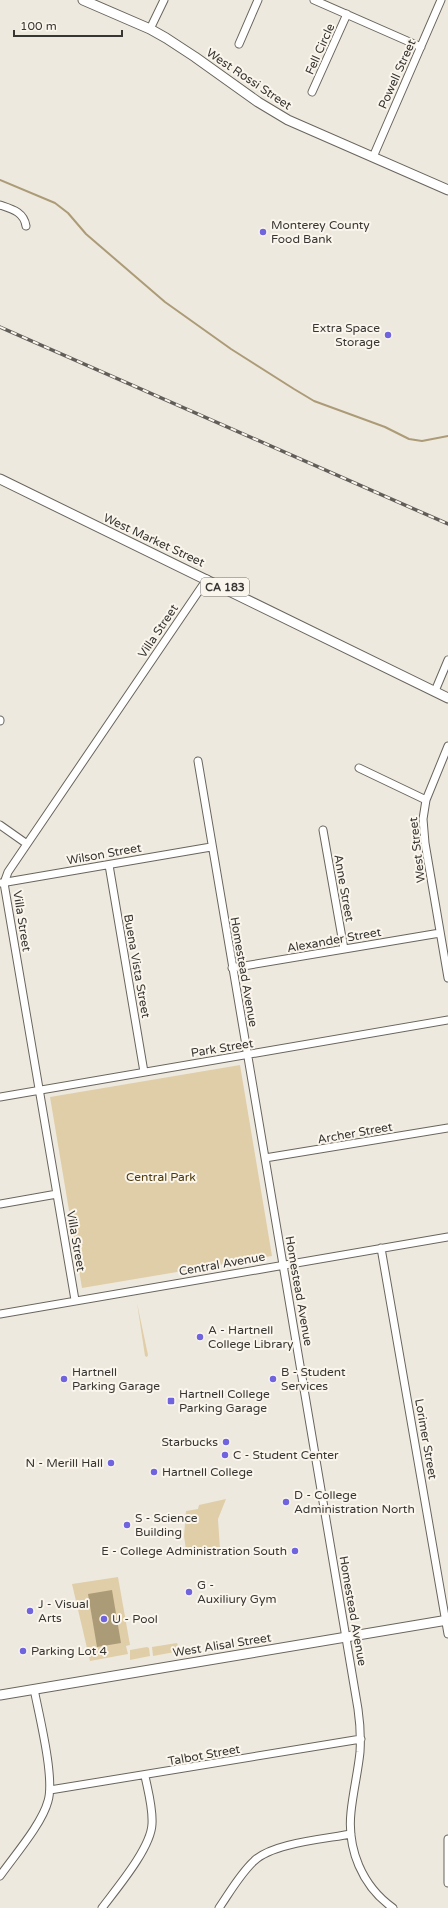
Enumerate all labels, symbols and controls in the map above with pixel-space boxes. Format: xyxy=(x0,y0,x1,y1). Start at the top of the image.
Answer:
scale bar xyxy=(14,12,122,38)
text: 100 m xyxy=(20,19,57,33)
street label: Fell Circle xyxy=(302,21,338,77)
street label: Powell Street xyxy=(375,37,419,111)
street label: West Rossi Street xyxy=(204,45,295,113)
place label: Monterey County Food Bank xyxy=(271,218,370,246)
marker: Monterey County Food Bank xyxy=(258,227,268,237)
place label: Extra Space Storage xyxy=(312,321,380,349)
marker: Extra Space Storage xyxy=(383,330,393,340)
street label: West Market Street xyxy=(101,510,207,570)
road number: CA 183 xyxy=(201,578,249,596)
street label: Villa Street xyxy=(135,601,181,660)
street label: West Street xyxy=(406,816,428,884)
street label: Wilson Street xyxy=(65,840,143,867)
street label: Anne Street xyxy=(331,853,357,923)
street label: Villa Street xyxy=(10,890,34,953)
street label: Buena Vista Street xyxy=(121,913,153,1019)
street label: Homestead Avenue xyxy=(227,916,261,1028)
street label: Alexander Street xyxy=(286,925,383,955)
street label: Park Street xyxy=(190,1036,255,1060)
street label: Archer Street xyxy=(316,1119,394,1146)
park label: Central Park xyxy=(126,1170,196,1184)
street label: Villa Street xyxy=(64,1210,88,1273)
street label: Homestead Avenue xyxy=(282,1235,316,1347)
street label: Central Avenue xyxy=(178,1250,266,1278)
place label: A - Hartnell College Library xyxy=(208,1323,294,1351)
marker: A - Hartnell College Library xyxy=(195,1332,205,1342)
place label: Hartnell Parking Garage xyxy=(72,1365,160,1393)
place label: B - Student Services xyxy=(281,1365,346,1393)
marker: Hartnell Parking Garage xyxy=(59,1374,69,1384)
marker: B - Student Services xyxy=(268,1374,278,1384)
place label: Hartnell College Parking Garage xyxy=(179,1387,270,1415)
marker: Hartnell College Parking Garage xyxy=(166,1396,176,1406)
street label: Lorimer Street xyxy=(412,1398,440,1481)
place label: Starbucks xyxy=(161,1435,218,1449)
marker: Starbucks xyxy=(221,1437,231,1447)
place label: C - Student Center xyxy=(233,1448,339,1462)
marker: C - Student Center xyxy=(220,1450,230,1460)
place label: N - Merill Hall xyxy=(26,1456,103,1470)
marker: N - Merill Hall xyxy=(106,1458,116,1468)
place label: Hartnell College xyxy=(162,1465,253,1479)
marker: Hartnell College xyxy=(149,1467,159,1477)
place label: D - College Administration North xyxy=(294,1488,415,1516)
marker: D - College Administration North xyxy=(281,1497,291,1507)
place label: S - Science Building xyxy=(135,1511,198,1539)
marker: S - Science Building xyxy=(122,1520,132,1530)
place label: E - College Administration South xyxy=(101,1544,287,1558)
marker: E - College Administration South xyxy=(290,1546,300,1556)
street label: Homestead Avenue xyxy=(336,1555,370,1667)
place label: G - Auxiliury Gym xyxy=(197,1578,276,1606)
marker: G - Auxiliury Gym xyxy=(184,1587,194,1597)
place label: J - Visual Arts xyxy=(38,1597,89,1625)
marker: J - Visual Arts xyxy=(25,1606,35,1616)
place label: U - Pool xyxy=(112,1612,158,1626)
marker: U - Pool xyxy=(99,1614,109,1624)
street label: West Alisal Street xyxy=(172,1630,273,1660)
place label: Parking Lot 4 xyxy=(31,1644,107,1658)
marker: Parking Lot 4 xyxy=(18,1646,28,1656)
street label: Talbot Street xyxy=(167,1742,242,1768)

